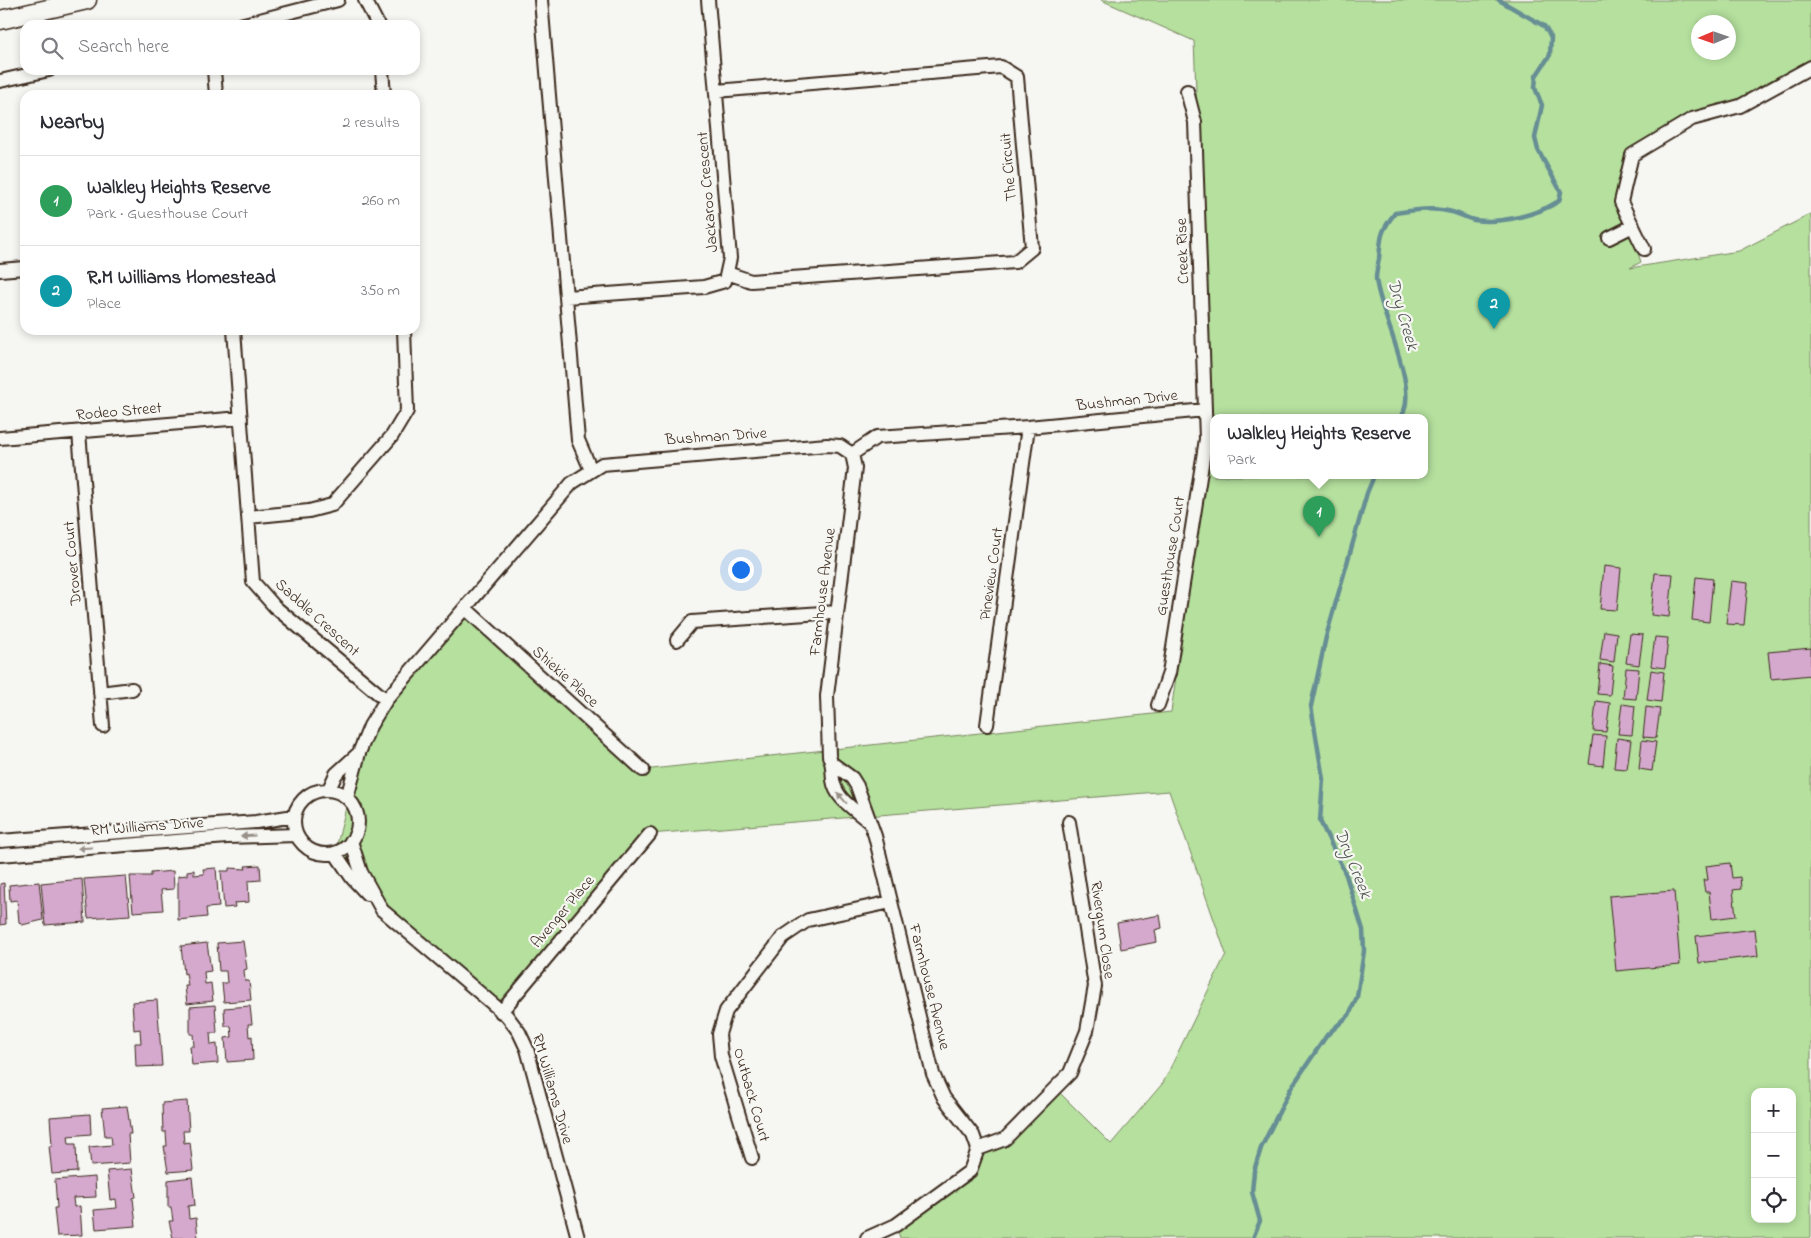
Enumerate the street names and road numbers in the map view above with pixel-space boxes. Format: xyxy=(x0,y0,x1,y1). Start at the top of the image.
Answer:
street label: Jackaroo Crescent xyxy=(691,130,725,254)
street label: The Circuit xyxy=(994,131,1024,202)
street label: Creek Rise xyxy=(1170,217,1196,284)
street label: Bushman Drive xyxy=(1074,384,1180,418)
street label: Rodeo Street xyxy=(75,396,163,428)
street label: Bushman Drive xyxy=(663,421,769,453)
street label: Guesthouse Court xyxy=(1150,494,1192,617)
street label: Drover Court xyxy=(57,519,89,607)
street label: Pineview Court xyxy=(974,525,1010,622)
street label: Farmhouse Avenue xyxy=(803,526,843,658)
street label: Saddle Crescent xyxy=(269,573,365,663)
street label: Shiekie Place xyxy=(526,640,604,714)
street label: RM Williams Drive xyxy=(90,811,205,843)
street label: Avenger Place xyxy=(525,870,601,954)
street label: Rivergum Close xyxy=(1083,880,1121,981)
street label: Farmhouse Avenue xyxy=(902,921,956,1053)
street label: RM Williams Drive xyxy=(525,1031,579,1148)
street label: Outback Court xyxy=(726,1045,776,1145)

